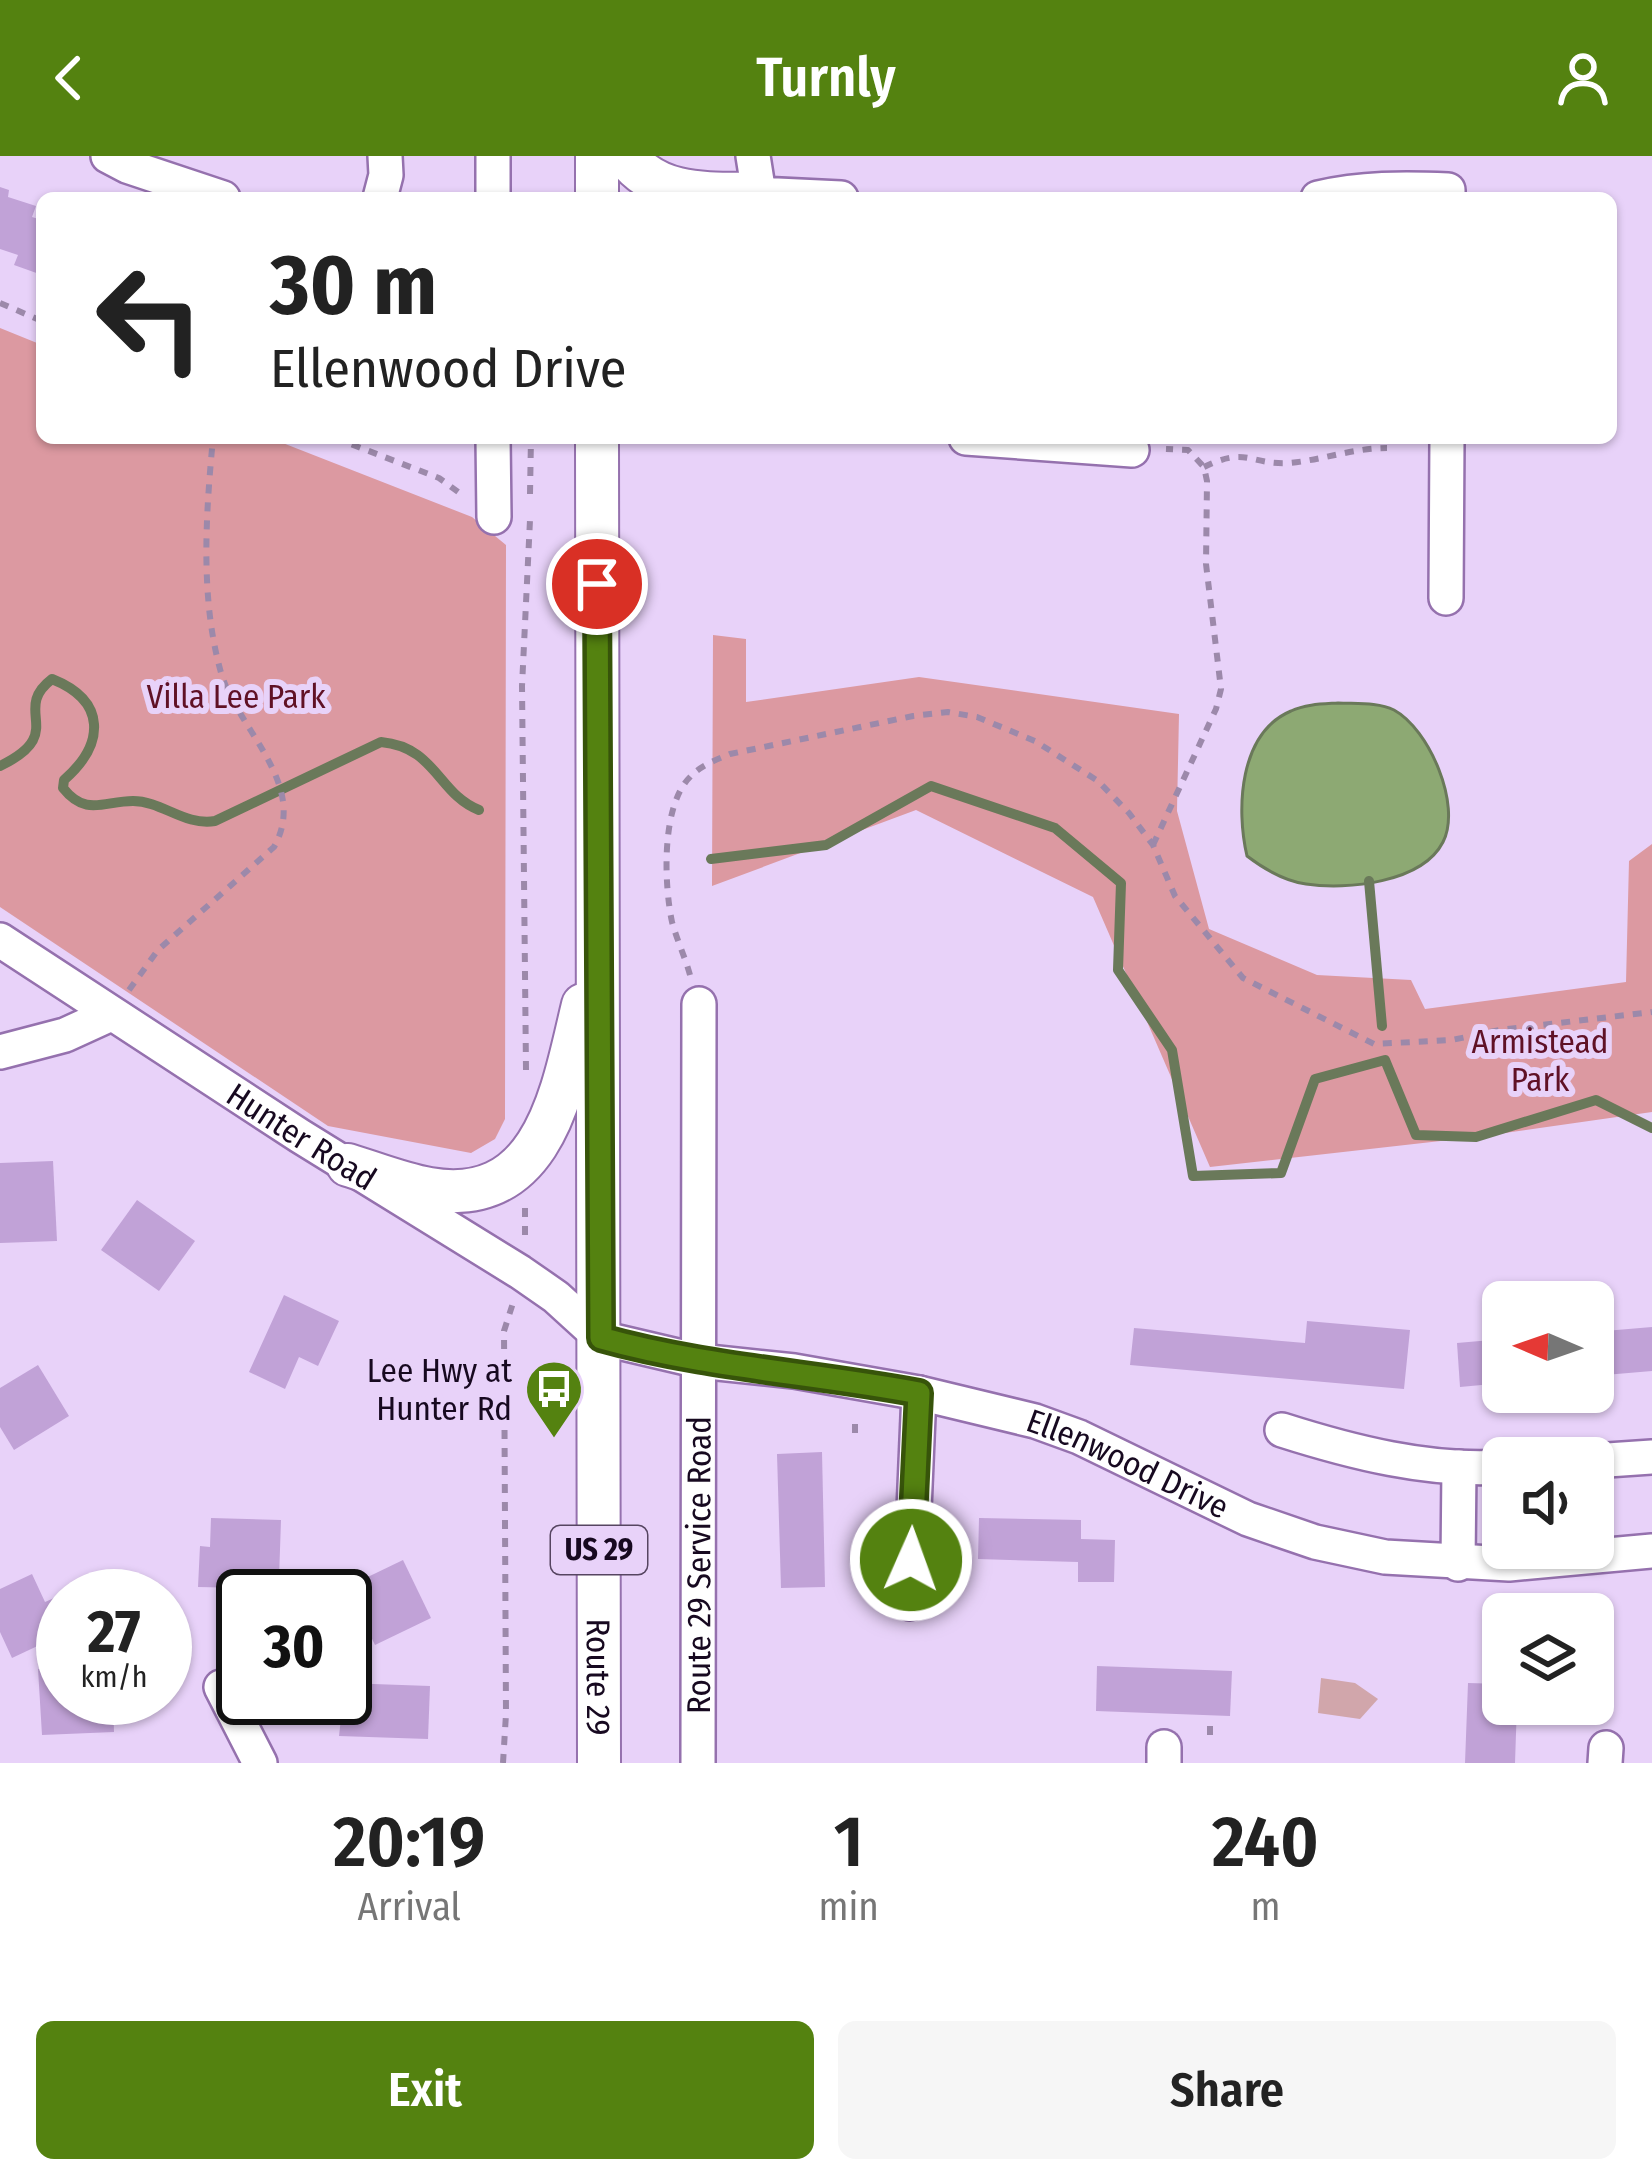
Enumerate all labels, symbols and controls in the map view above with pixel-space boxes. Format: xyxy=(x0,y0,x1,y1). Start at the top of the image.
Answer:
icon: back xyxy=(36,45,102,111)
icon: person xyxy=(1550,45,1616,111)
text: Turnly xyxy=(756,46,896,110)
text: 30 m xyxy=(270,235,437,336)
icon: left xyxy=(72,240,228,396)
text: Ellenwood Drive xyxy=(270,337,626,401)
pin xyxy=(546,533,648,635)
icon: arrive xyxy=(564,551,630,617)
park label: Villa Lee Park xyxy=(146,677,326,717)
park label: Armistead Park xyxy=(1472,1022,1608,1100)
street label: Hunter Road xyxy=(219,1075,383,1199)
north arrow xyxy=(1482,1281,1614,1413)
map controls xyxy=(1482,1281,1614,1725)
place label: Lee Hwy at Hunter Rd xyxy=(367,1351,512,1429)
bus stop icon: Lee Hwy at Hunter Rd xyxy=(523,1358,585,1440)
street label: Ellenwood Drive xyxy=(1021,1401,1235,1527)
street label: Route 29 Service Road xyxy=(679,1416,719,1714)
button: sound xyxy=(1482,1437,1614,1569)
position arrow xyxy=(848,1497,974,1623)
road number: US 29 xyxy=(551,1526,647,1574)
speed limit sign: 30 xyxy=(216,1569,372,1725)
button: layers xyxy=(1482,1593,1614,1725)
text: 27 xyxy=(87,1596,141,1668)
street label: Route 29 xyxy=(578,1619,618,1735)
text: km/h xyxy=(81,1659,147,1695)
text: 20:19 xyxy=(333,1799,485,1885)
text: 1 xyxy=(834,1799,864,1885)
text: 240 xyxy=(1212,1799,1319,1885)
text: Arrival xyxy=(358,1884,461,1930)
text: min xyxy=(818,1884,879,1930)
text: m xyxy=(1250,1884,1280,1930)
button: Exit xyxy=(36,2021,814,2159)
button: Share xyxy=(838,2021,1616,2159)

